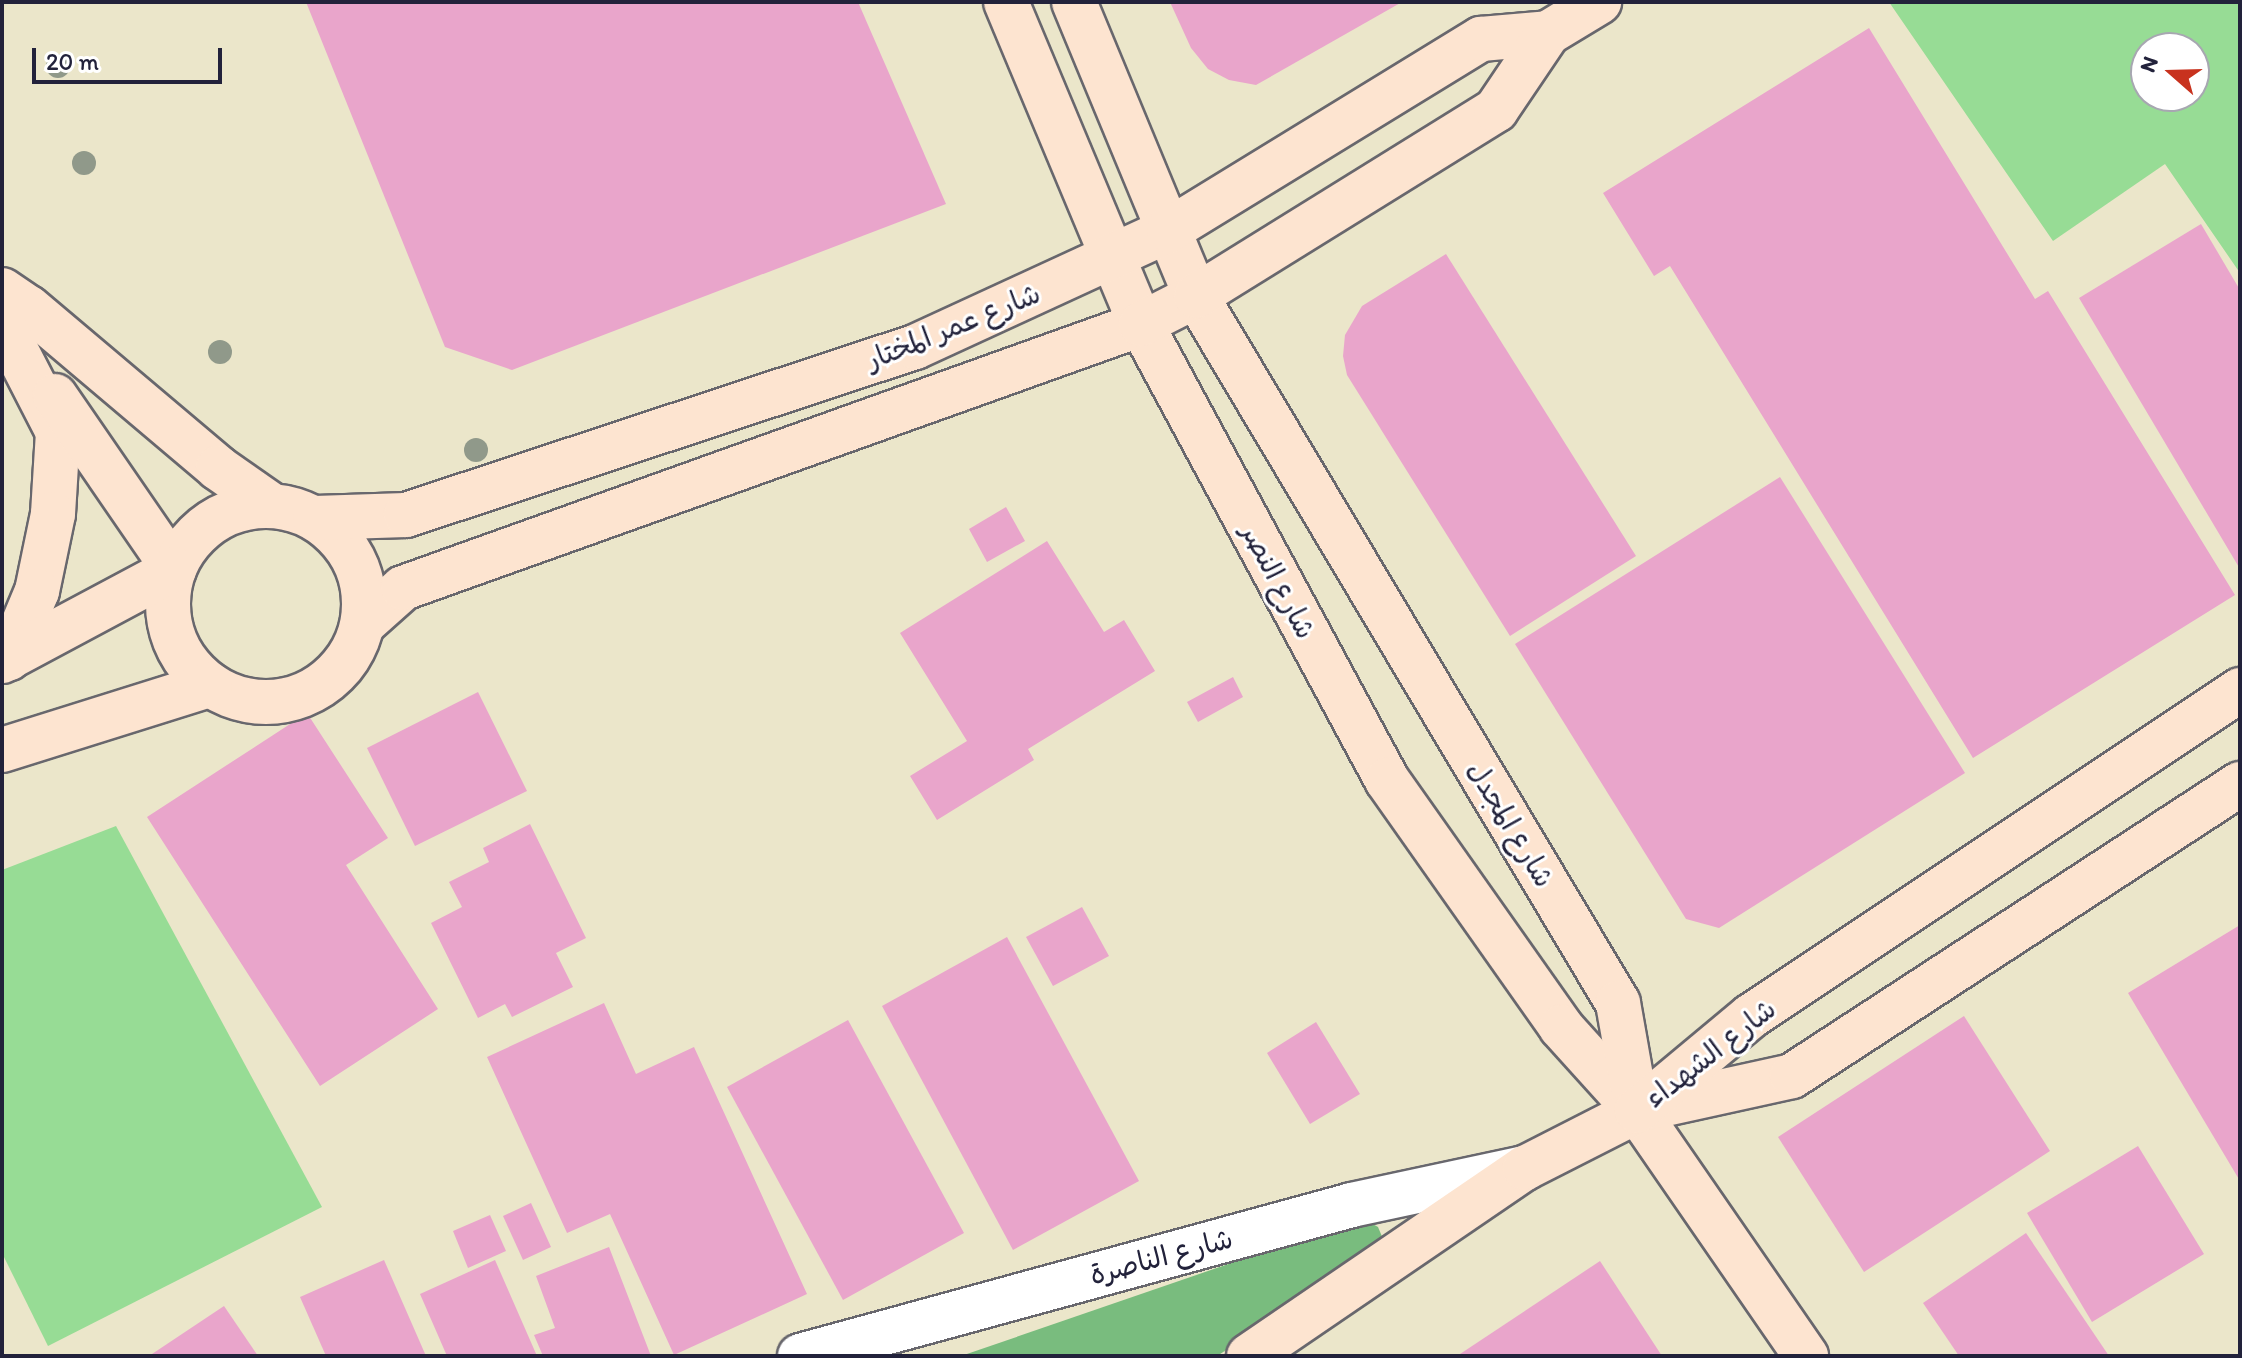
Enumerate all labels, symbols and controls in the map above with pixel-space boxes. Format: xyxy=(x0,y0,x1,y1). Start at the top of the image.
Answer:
scale bar xyxy=(36,32,226,82)
north arrow xyxy=(2130,32,2210,112)
text: 20 m xyxy=(46,47,99,76)
text: N xyxy=(2134,53,2164,76)
street label: شارع عمر المختار xyxy=(861,276,1045,376)
street label: شارع النصر xyxy=(1235,518,1323,644)
street label: شارع المجدل xyxy=(1460,755,1562,893)
street label: شارع الشهداء xyxy=(1638,992,1782,1114)
street label: شارع الناصرة xyxy=(1086,1221,1236,1291)

